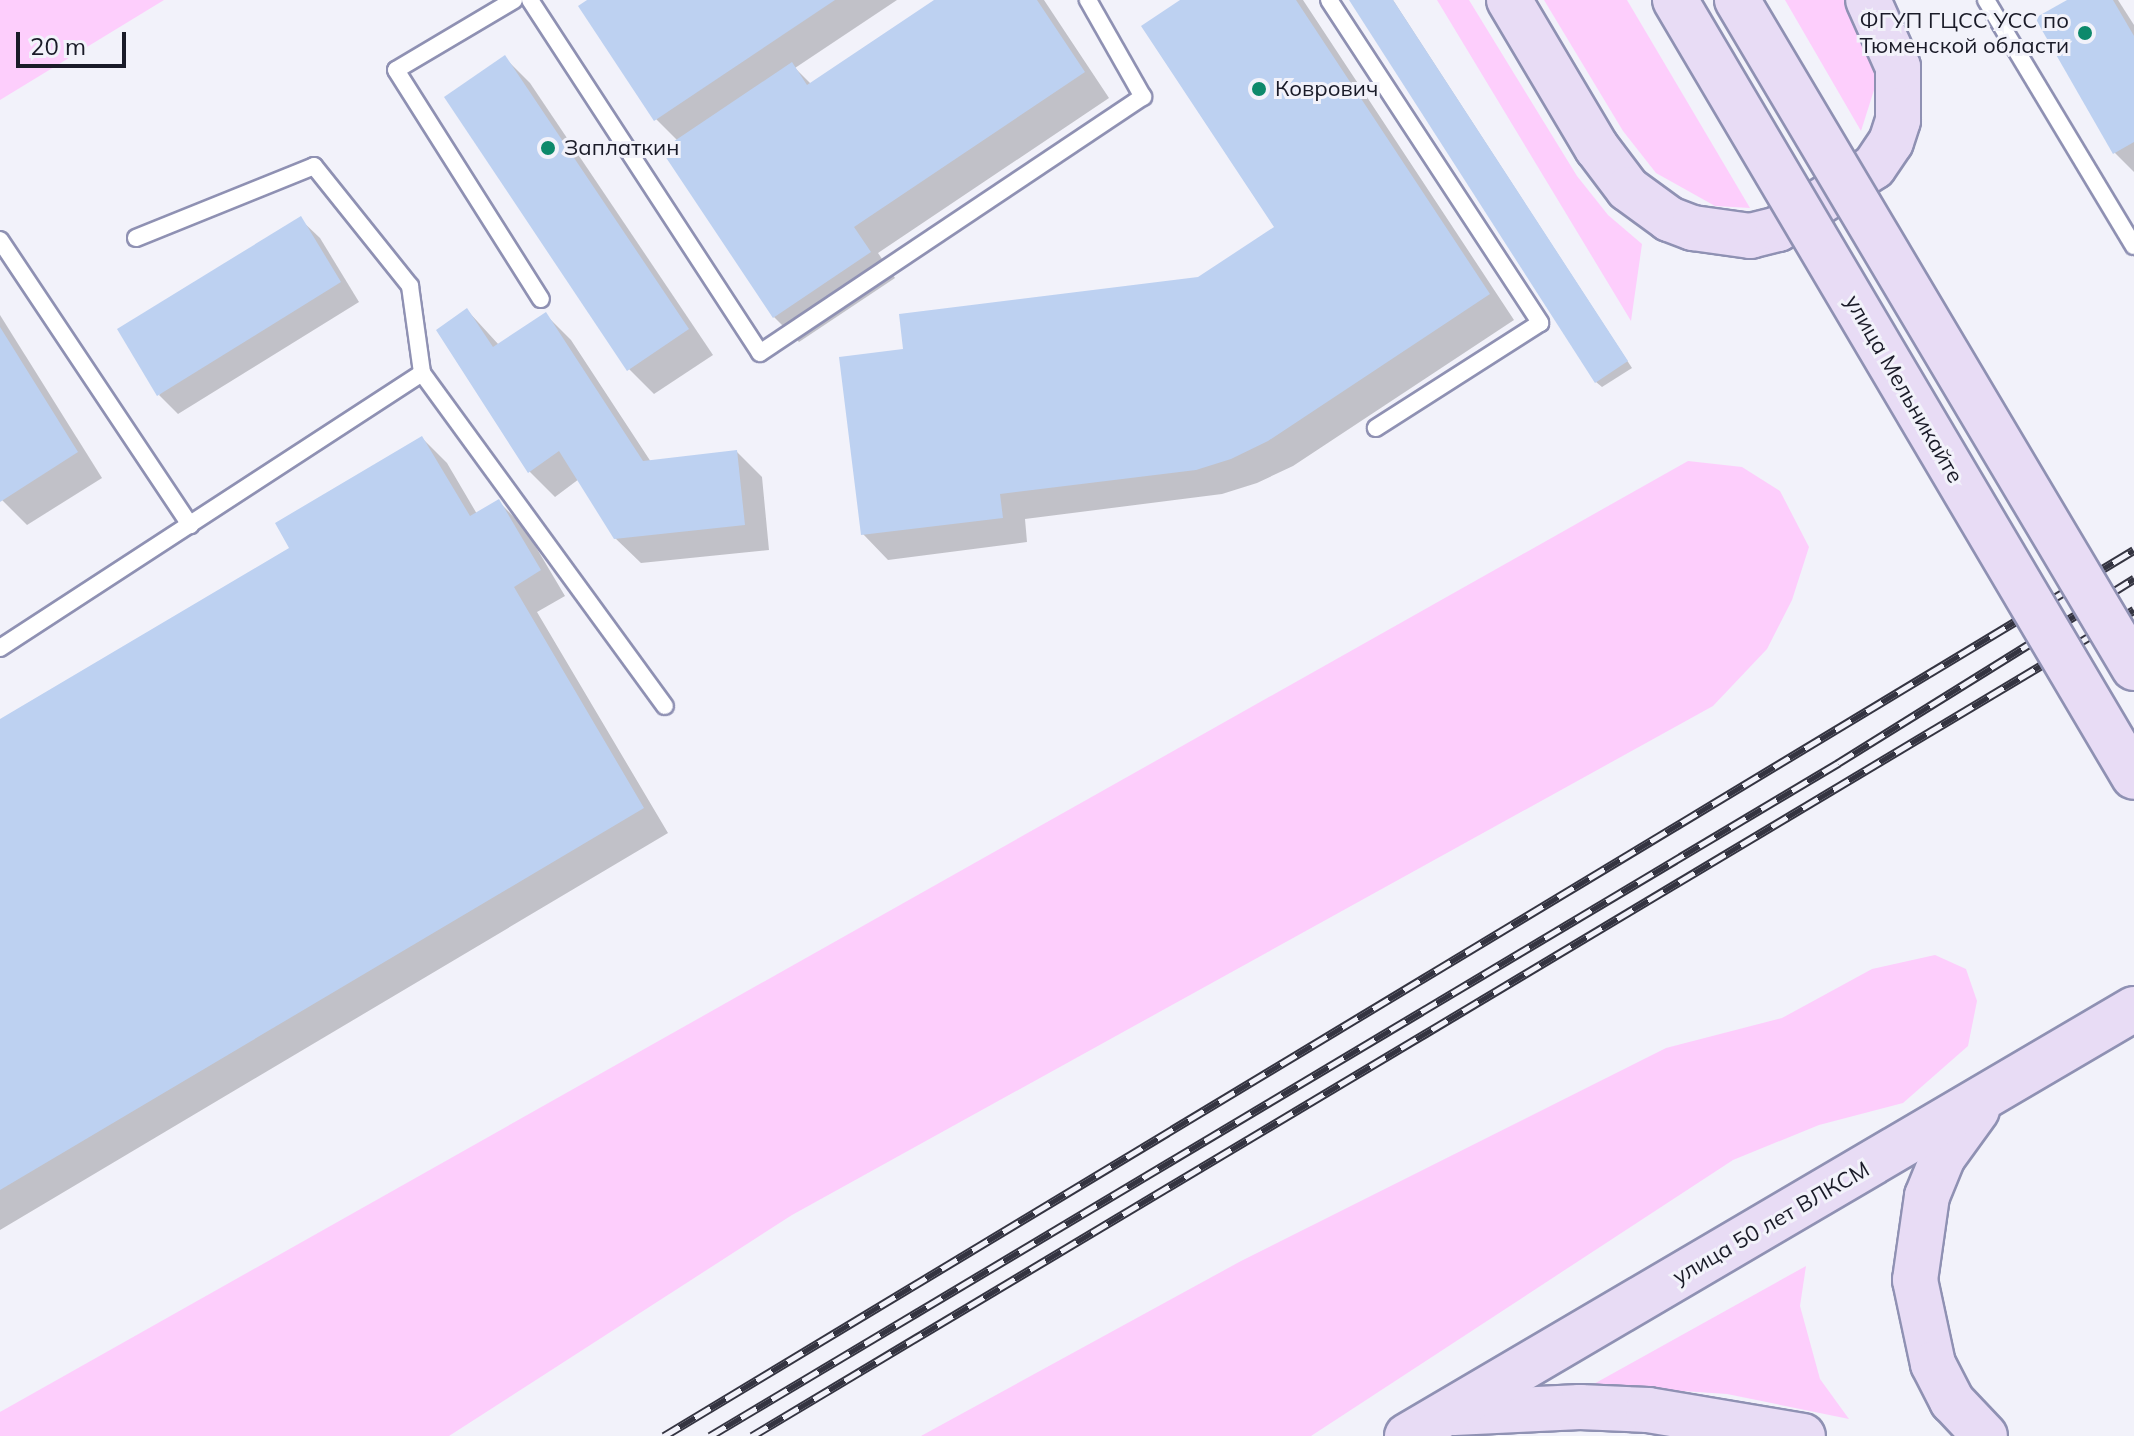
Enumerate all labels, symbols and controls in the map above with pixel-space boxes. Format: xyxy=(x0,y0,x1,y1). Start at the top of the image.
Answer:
place label: ФГУП ГЦСС УСС по Тюменской области xyxy=(1859,7,2069,58)
scale bar xyxy=(20,16,130,66)
marker: ФГУП ГЦСС УСС по Тюменской области xyxy=(2076,24,2094,42)
text: 20 m xyxy=(30,31,86,61)
place label: Коврович xyxy=(1275,76,1378,102)
marker: Коврович xyxy=(1250,80,1268,98)
place label: Заплаткин xyxy=(564,135,679,161)
marker: Заплаткин xyxy=(539,139,557,157)
street label: улица Мельникайте xyxy=(1839,290,1969,488)
street label: улица 50 лет ВЛКСМ xyxy=(1668,1156,1874,1290)

